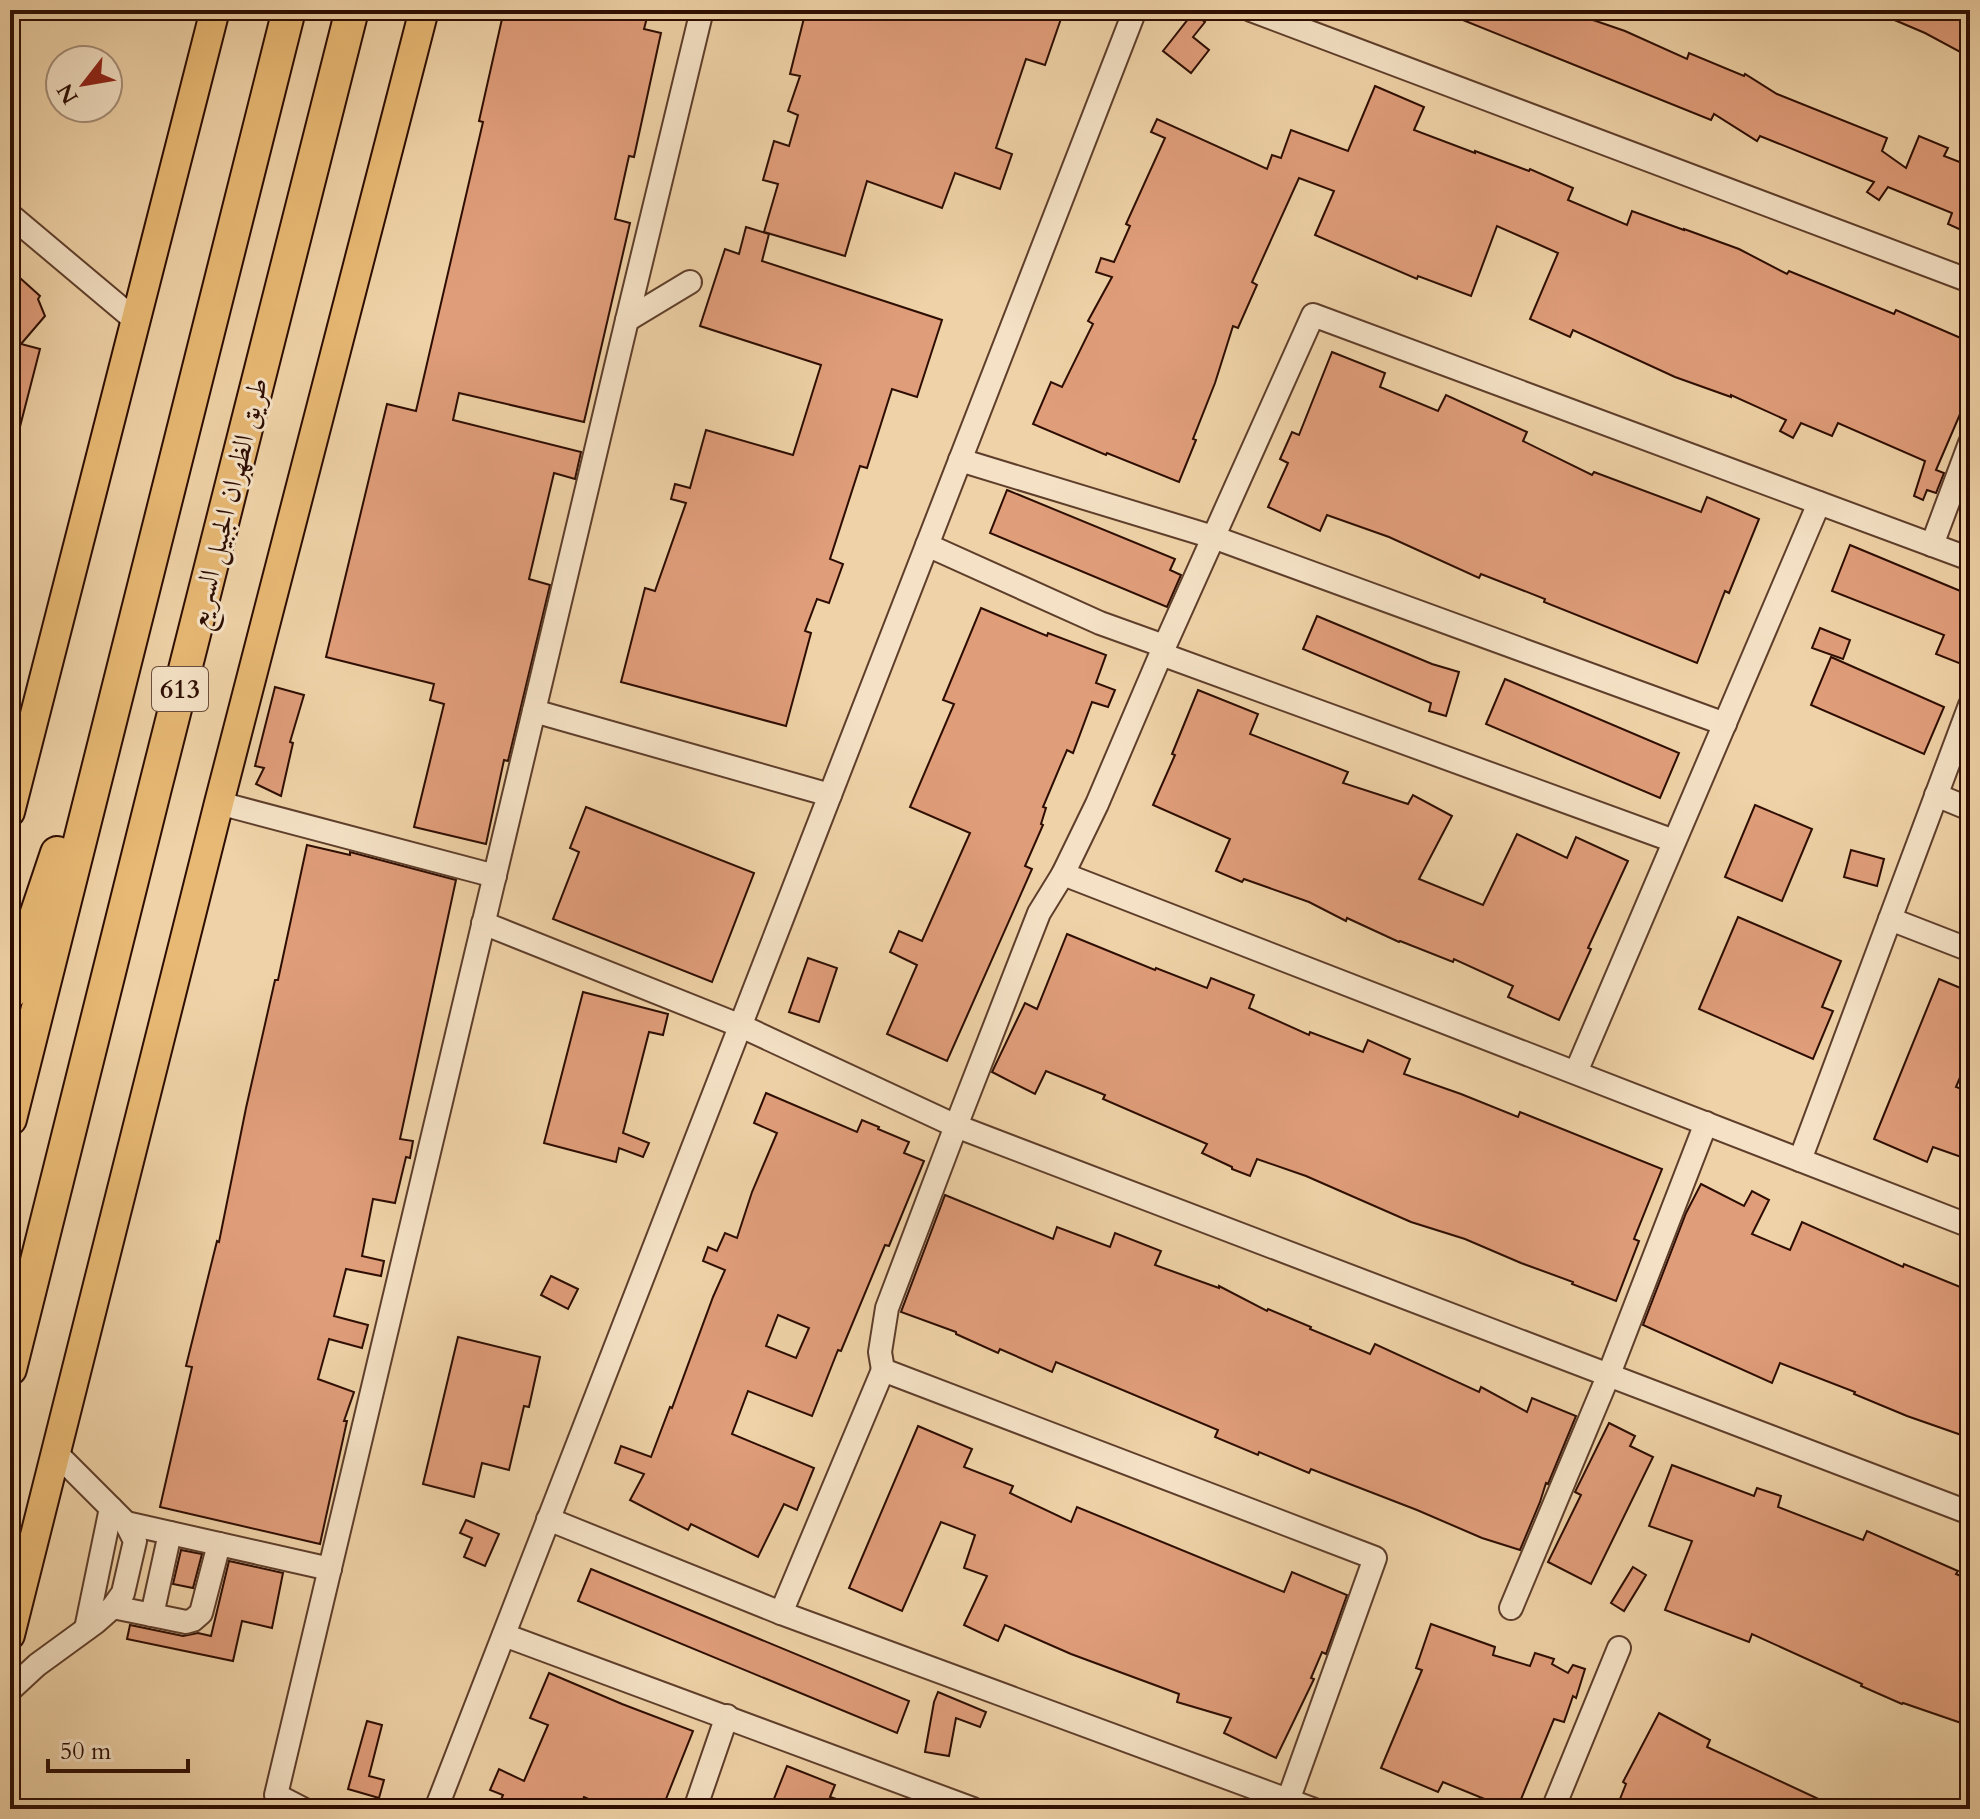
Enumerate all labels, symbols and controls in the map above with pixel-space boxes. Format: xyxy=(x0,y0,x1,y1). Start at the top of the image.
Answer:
north arrow xyxy=(44,44,124,124)
text: N xyxy=(50,78,85,110)
street label: طريق الظهران الجبيل السريع xyxy=(178,374,283,634)
road number: 613 xyxy=(152,667,208,711)
scale bar xyxy=(48,1723,188,1773)
text: 50 m xyxy=(60,1735,112,1768)

